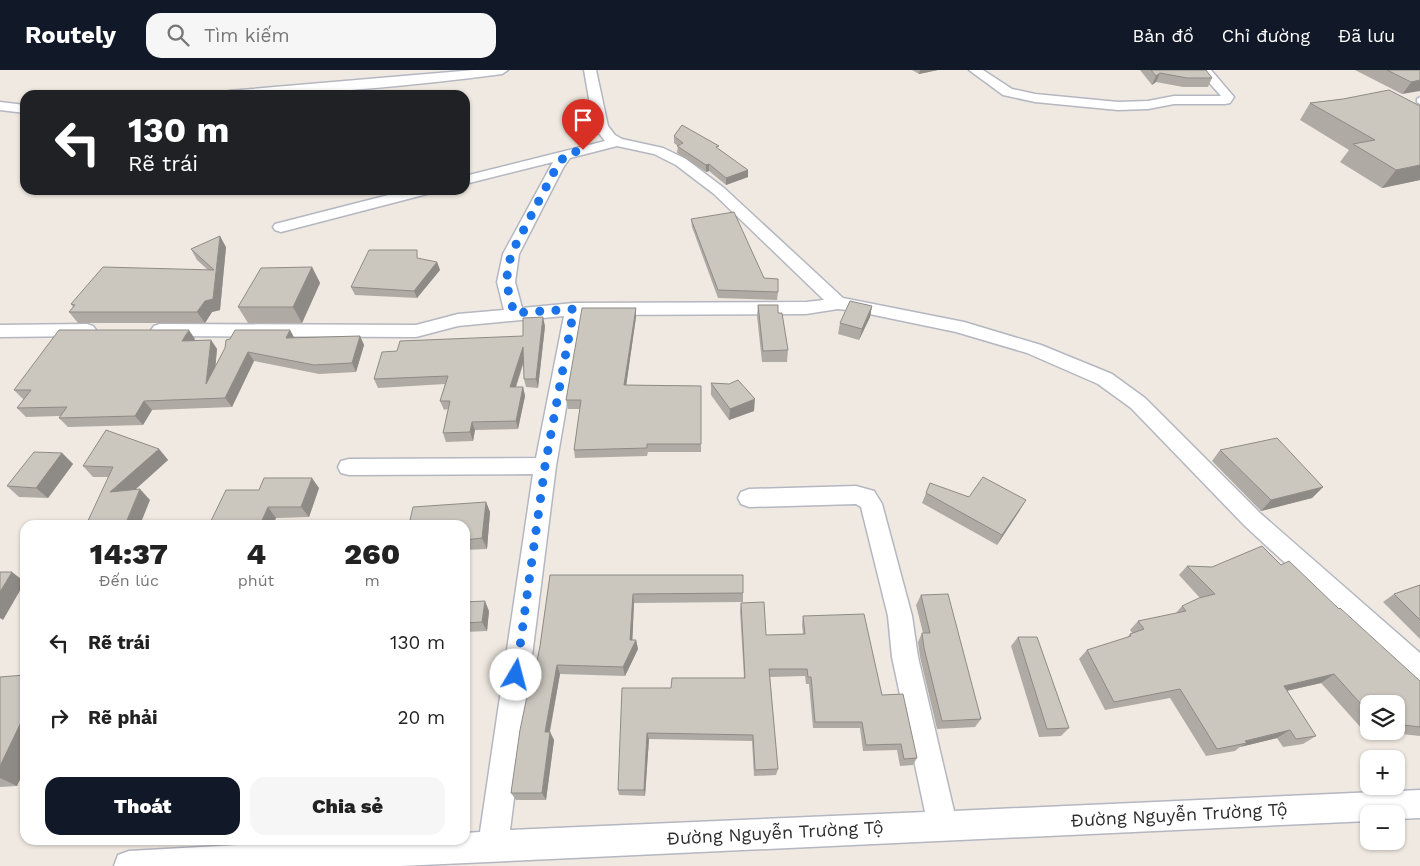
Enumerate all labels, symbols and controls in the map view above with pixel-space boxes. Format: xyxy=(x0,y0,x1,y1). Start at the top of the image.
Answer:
search box xyxy=(146,13,496,58)
text: Routely xyxy=(25,21,116,49)
icon: search xyxy=(164,21,192,49)
text: Tìm kiếm xyxy=(204,24,290,47)
text: Bản đồ xyxy=(1132,25,1194,46)
text: Chỉ đường xyxy=(1222,25,1310,46)
text: Đã lưu xyxy=(1338,25,1395,46)
pin xyxy=(562,99,604,150)
icon: arrive xyxy=(569,106,597,134)
text: 130 m xyxy=(128,109,229,151)
icon: left xyxy=(45,110,110,175)
text: Rẽ trái xyxy=(128,151,198,176)
text: 14:37 xyxy=(90,536,168,571)
text: 4 xyxy=(246,536,266,571)
text: 260 xyxy=(344,536,400,571)
text: Đến lúc xyxy=(99,571,159,590)
text: phút xyxy=(238,571,274,590)
text: m xyxy=(365,571,380,590)
icon: left xyxy=(45,629,73,657)
text: Rẽ trái xyxy=(88,631,150,654)
text: 130 m xyxy=(390,631,445,654)
position arrow xyxy=(489,648,541,700)
map controls xyxy=(1360,695,1405,850)
button: layers xyxy=(1360,695,1405,740)
icon: right xyxy=(45,704,73,732)
text: Rẽ phải xyxy=(88,706,158,729)
text: 20 m xyxy=(398,706,445,729)
button: + xyxy=(1360,750,1405,795)
button: Thoát xyxy=(45,777,240,835)
button: Chia sẻ xyxy=(250,777,445,835)
street label: Đường Nguyễn Trường Tộ xyxy=(1070,798,1288,831)
button: − xyxy=(1360,805,1405,850)
street label: Đường Nguyễn Trường Tộ xyxy=(666,816,884,849)

